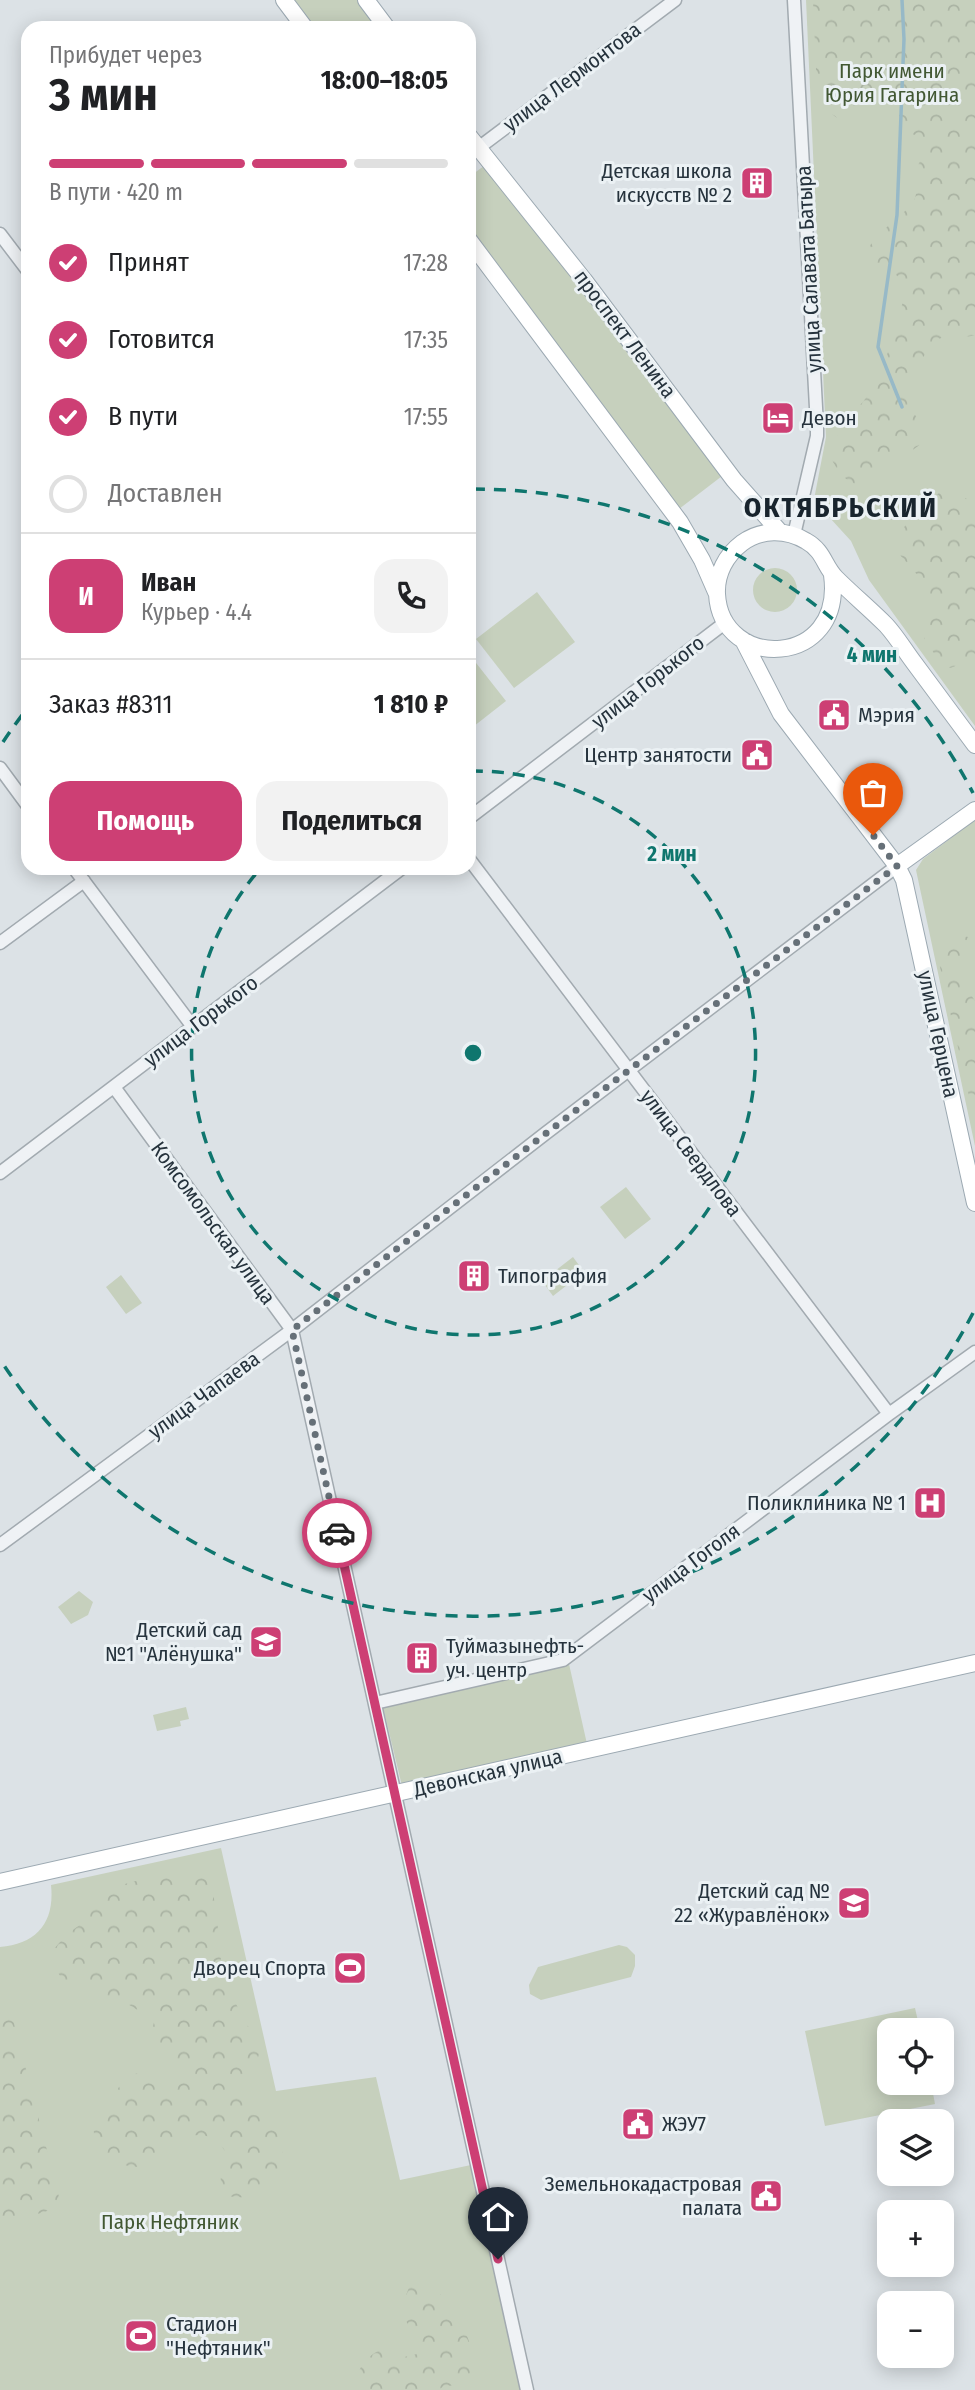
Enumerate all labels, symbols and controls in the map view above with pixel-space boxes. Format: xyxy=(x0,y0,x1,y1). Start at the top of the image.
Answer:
street label: улица Лермонтова xyxy=(498,17,646,137)
text: Прибудет через xyxy=(49,41,202,69)
park label: Парк имени Юрия Гагарина xyxy=(825,58,959,108)
text: 18:00–18:05 xyxy=(321,65,448,96)
text: 3 мин xyxy=(49,67,158,122)
place label: Детская школа искусств № 2 xyxy=(601,158,732,208)
building icon: Детская школа искусств № 2 xyxy=(738,164,776,202)
street label: улица Салавата Батыра xyxy=(791,165,827,373)
text: В пути · 420 m xyxy=(49,178,183,206)
icon: check xyxy=(49,244,87,282)
text: Принят xyxy=(108,247,189,278)
text: 17:28 xyxy=(403,249,448,277)
street label: проспект Ленина xyxy=(568,265,682,403)
icon: check xyxy=(49,321,87,359)
text: Готовится xyxy=(108,324,215,355)
text: 17:35 xyxy=(404,326,448,354)
icon: check xyxy=(49,398,87,436)
hotel icon: Девон xyxy=(759,399,797,437)
text: В пути xyxy=(108,401,178,432)
text: 17:55 xyxy=(404,403,448,431)
place label: Девон xyxy=(801,405,857,431)
text: Доставлен xyxy=(108,478,223,509)
district label: ОКТЯБРЬСКИЙ xyxy=(744,491,938,524)
button: phone xyxy=(374,559,448,633)
text: Иван xyxy=(141,567,196,598)
text: И xyxy=(78,581,94,612)
text: Курьер · 4.4 xyxy=(141,598,252,626)
street label: улица Горького xyxy=(586,630,710,734)
text: 4 мин xyxy=(847,642,897,668)
text: Заказ #8311 xyxy=(49,689,173,720)
text: 1 810 ₽ xyxy=(374,689,448,720)
public building icon: Мэрия xyxy=(815,696,853,734)
place label: Мэрия xyxy=(858,702,915,728)
public building icon: Центр занятости xyxy=(738,736,776,774)
place label: Центр занятости xyxy=(584,742,732,768)
pin xyxy=(843,763,903,835)
icon: bag xyxy=(854,774,892,812)
button: Помощь xyxy=(49,781,242,861)
button: Поделиться xyxy=(256,781,448,861)
text: 2 мин xyxy=(646,841,697,867)
street label: улица Герцена xyxy=(912,968,964,1100)
street label: улица Горького xyxy=(139,970,263,1072)
centre of rings xyxy=(461,1041,485,1065)
street label: улица Свердлова xyxy=(635,1084,747,1222)
street label: Комсомольская улица xyxy=(145,1136,281,1310)
building icon: Типография xyxy=(455,1257,493,1295)
place label: Типография xyxy=(498,1263,607,1289)
street label: улица Чапаева xyxy=(143,1346,265,1444)
hospital icon: Поликлиника № 1 xyxy=(911,1484,949,1522)
place label: Поликлиника № 1 xyxy=(747,1490,906,1516)
courier xyxy=(302,1498,372,1568)
icon: car xyxy=(318,1514,356,1552)
street label: улица Гоголя xyxy=(637,1518,745,1608)
place label: Детский сад №1 "Алёнушка" xyxy=(105,1617,242,1667)
school or university icon: Детский сад №1 "Алёнушка" xyxy=(247,1623,285,1661)
place label: Туймазынефть- уч. центр xyxy=(446,1633,584,1683)
building icon: Туймазынефть- уч. центр xyxy=(403,1639,441,1677)
street label: Девонская улица xyxy=(410,1743,565,1803)
place label: Детский сад № 22 «Журавлёнок» xyxy=(674,1878,830,1928)
school or university icon: Детский сад № 22 «Журавлёнок» xyxy=(835,1884,873,1922)
sports icon: Дворец Спорта xyxy=(331,1949,369,1987)
place label: Дворец Спорта xyxy=(193,1955,326,1981)
map controls xyxy=(877,2018,954,2368)
button: locate xyxy=(877,2018,954,2095)
public building icon: ЖЭУ7 xyxy=(619,2105,657,2143)
button: layers xyxy=(877,2109,954,2186)
place label: ЖЭУ7 xyxy=(662,2111,706,2137)
place label: Земельнокадастровая палата xyxy=(544,2171,742,2221)
public building icon: Земельнокадастровая палата xyxy=(747,2177,785,2215)
pin xyxy=(468,2187,528,2259)
icon: home xyxy=(479,2198,517,2236)
button: + xyxy=(877,2200,954,2277)
park label: Парк Нефтяник xyxy=(101,2209,239,2235)
button: − xyxy=(877,2291,954,2368)
place label: Стадион "Нефтяник" xyxy=(166,2311,271,2361)
sports icon: Стадион "Нефтяник" xyxy=(122,2317,160,2355)

